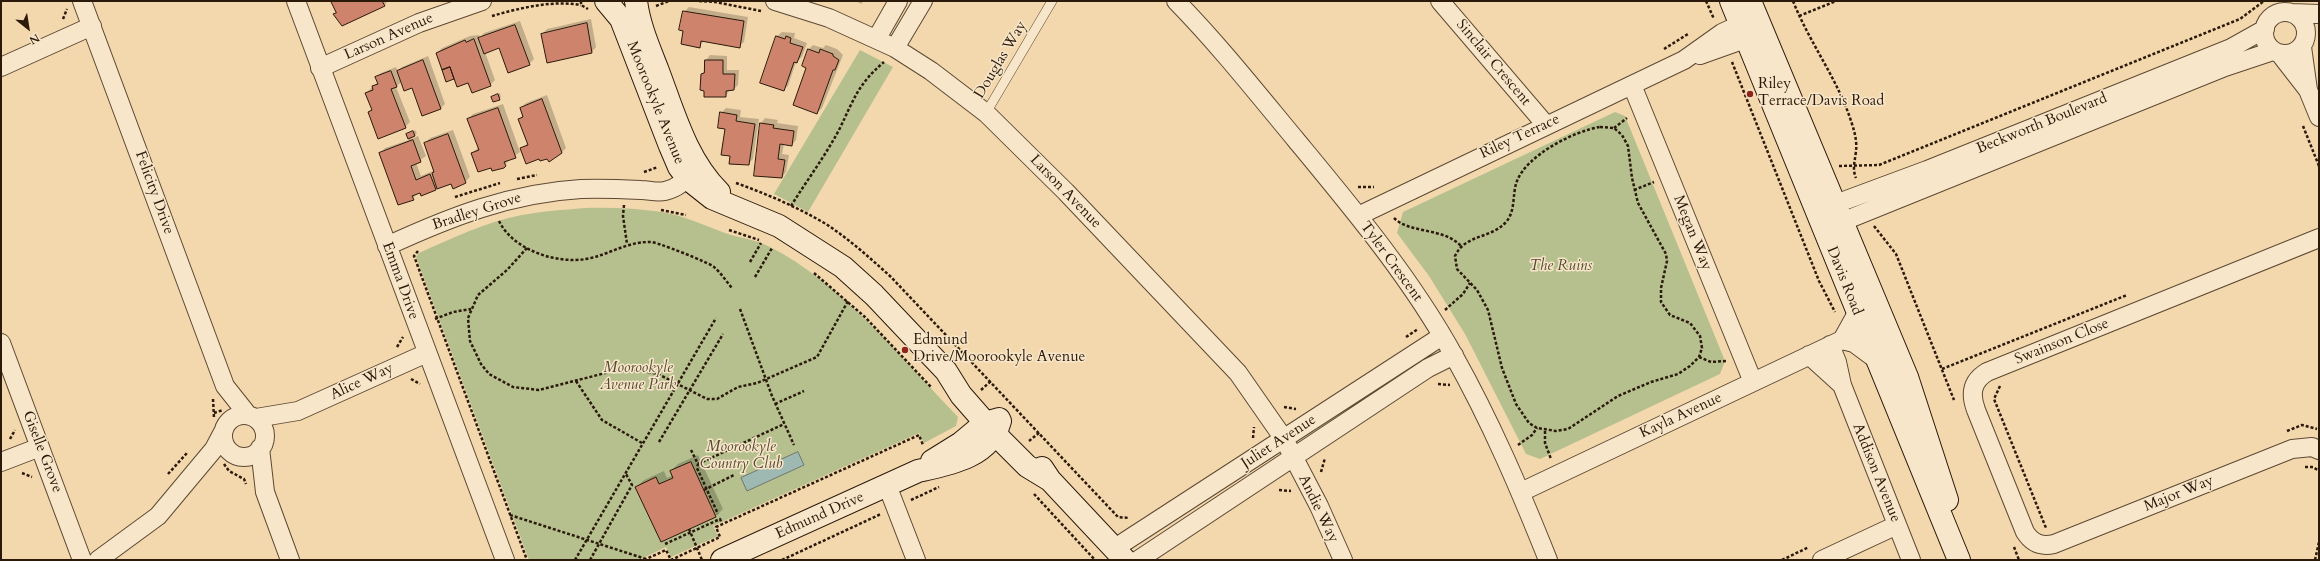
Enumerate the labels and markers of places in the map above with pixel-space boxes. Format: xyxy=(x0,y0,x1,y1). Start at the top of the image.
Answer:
place label: Riley Terrace/Davis Road xyxy=(1758,76,1884,111)
marker: Riley Terrace/Davis Road xyxy=(1745,89,1755,99)
place label: Edmund Drive/Moorookyle Avenue xyxy=(913,332,1085,367)
marker: Edmund Drive/Moorookyle Avenue xyxy=(900,345,910,355)

